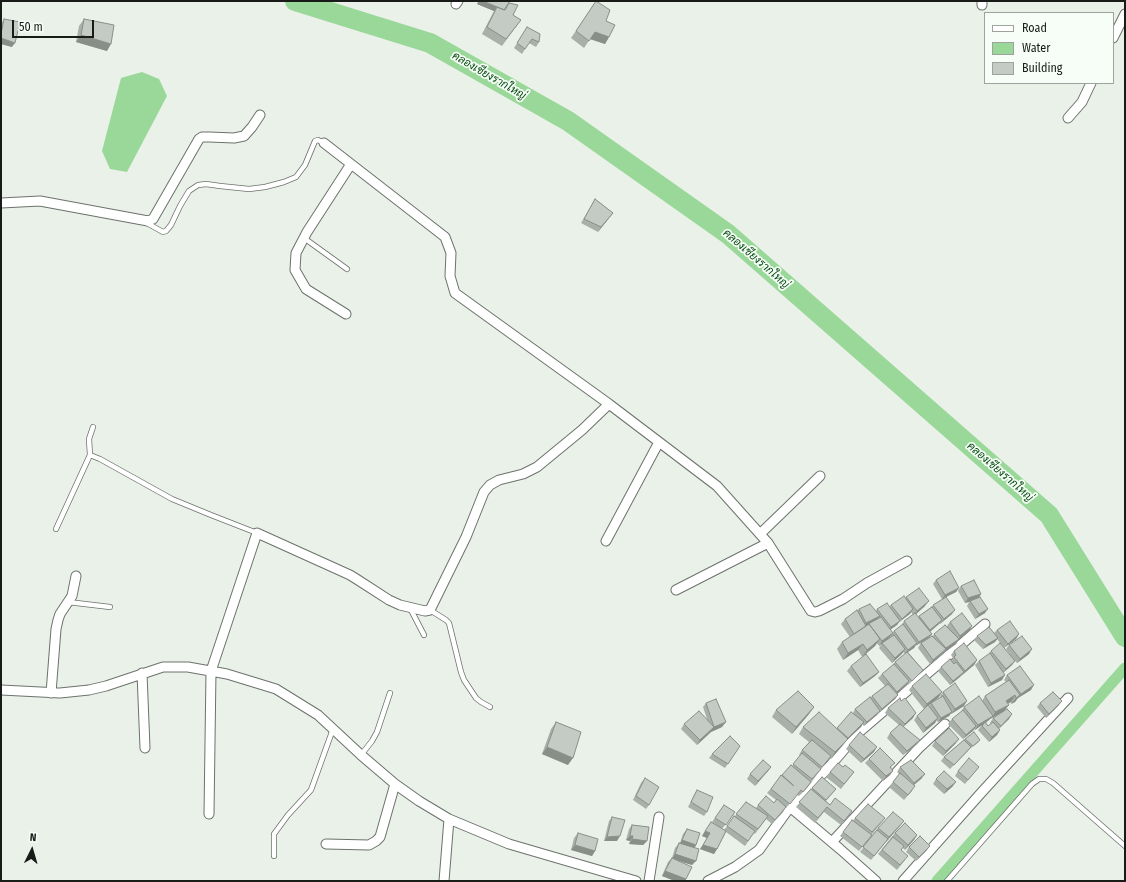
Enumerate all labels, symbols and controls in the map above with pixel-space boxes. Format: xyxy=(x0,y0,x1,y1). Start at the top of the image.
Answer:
scale bar xyxy=(14,12,96,38)
legend xyxy=(984,12,1114,84)
text: 50 m xyxy=(19,20,43,34)
text: Road xyxy=(1022,21,1047,35)
text: Water xyxy=(1022,41,1050,55)
water label: คลองเชียงรากใหญ่ xyxy=(450,49,528,103)
text: Building xyxy=(1022,61,1062,75)
water label: คลองเชียงรากใหญ่ xyxy=(720,227,792,291)
water label: คลองเชียงรากใหญ่ xyxy=(964,440,1036,504)
north arrow xyxy=(12,830,52,870)
text: N xyxy=(29,831,37,844)

